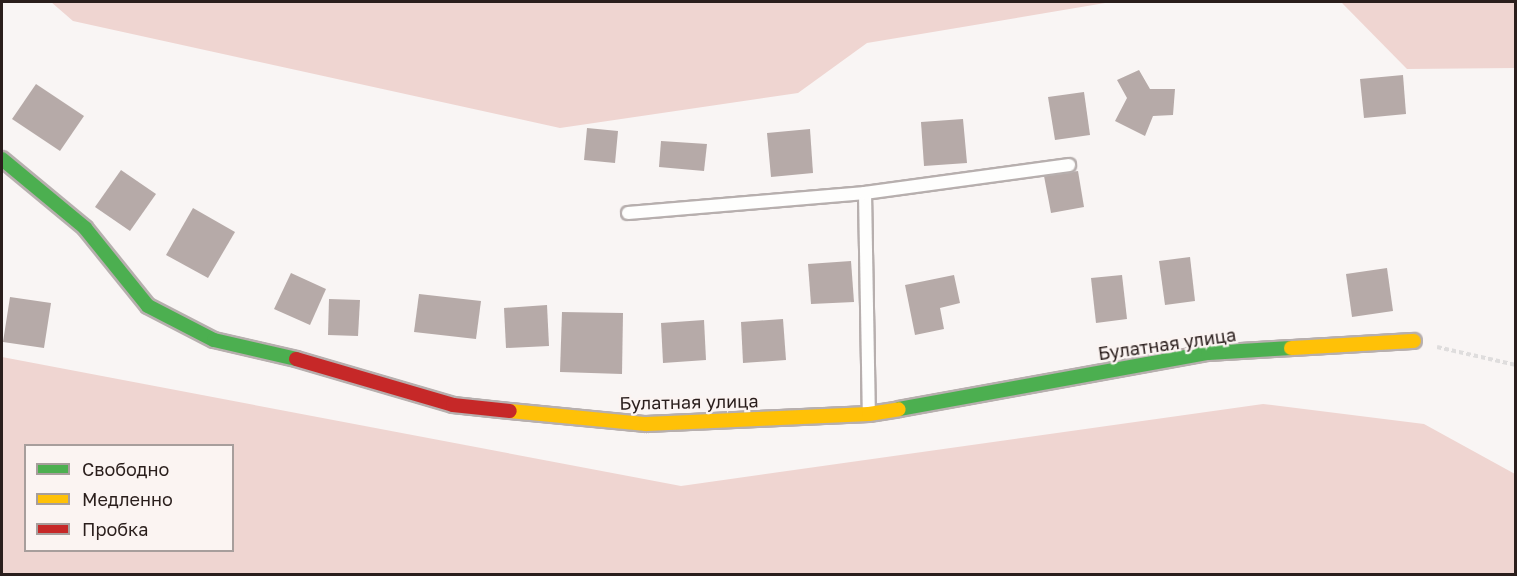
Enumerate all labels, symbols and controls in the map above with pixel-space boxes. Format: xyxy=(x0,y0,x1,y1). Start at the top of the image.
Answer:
street label: Булатная улица xyxy=(1097,324,1237,364)
street label: Булатная улица xyxy=(619,390,759,414)
legend xyxy=(24,444,234,552)
text: Свободно xyxy=(82,458,169,480)
text: Медленно xyxy=(82,488,173,510)
text: Пробка xyxy=(82,518,148,540)

